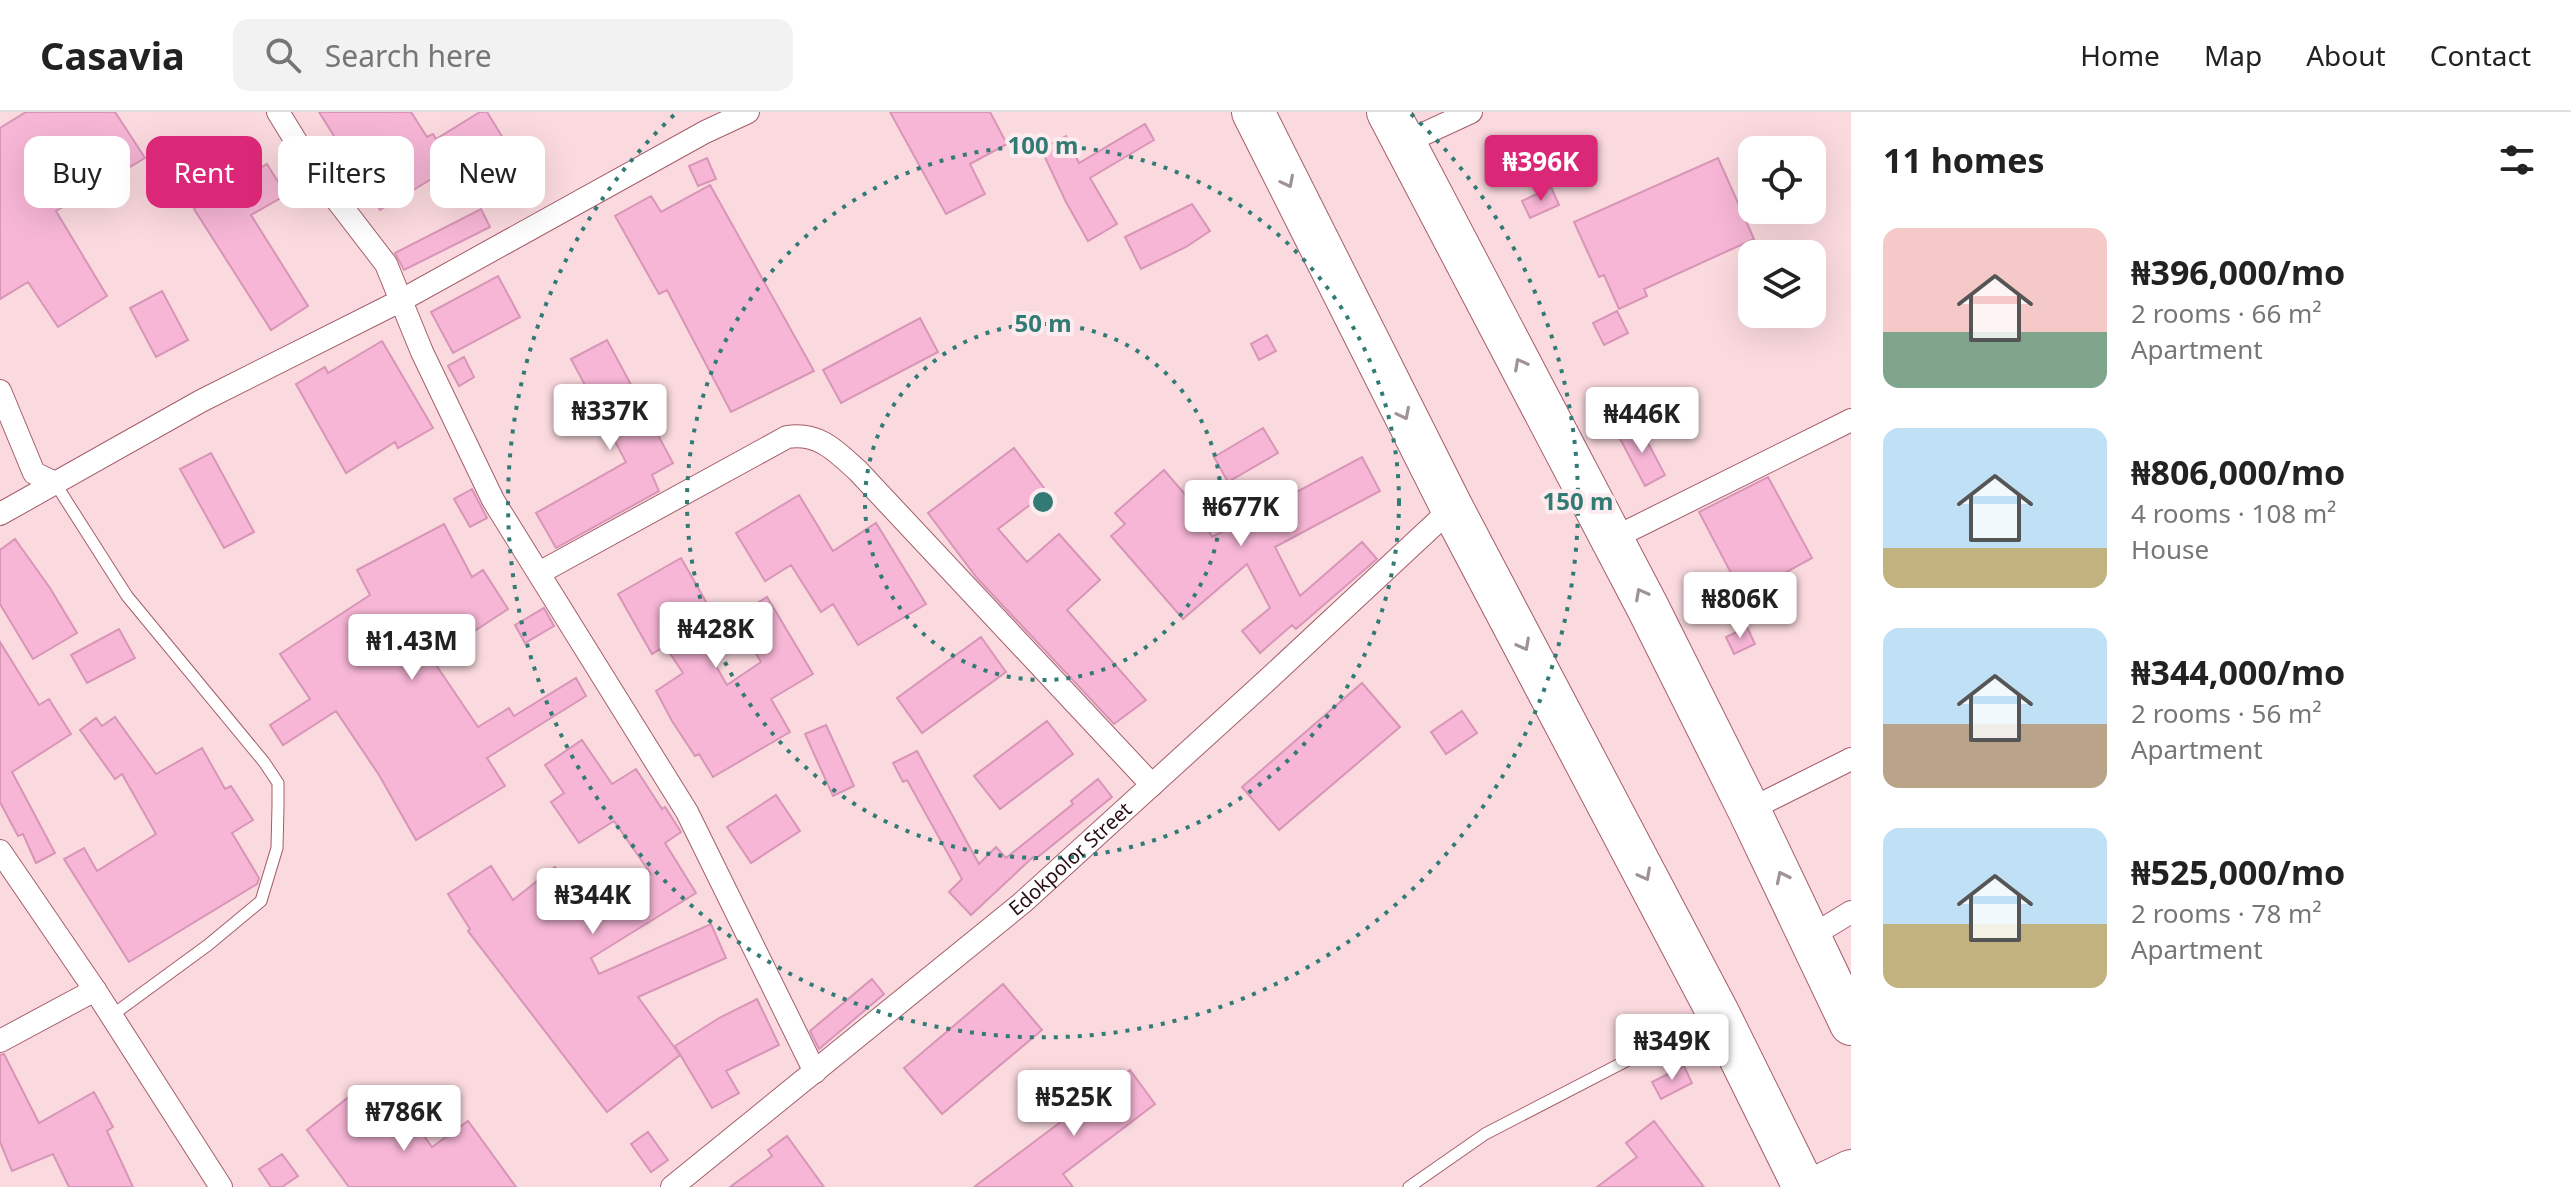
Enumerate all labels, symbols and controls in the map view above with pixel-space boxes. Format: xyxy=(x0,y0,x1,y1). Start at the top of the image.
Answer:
search box xyxy=(233,19,793,91)
text: Casavia xyxy=(40,29,185,81)
icon: search xyxy=(261,33,305,77)
text: Search here xyxy=(325,35,492,76)
text: Home xyxy=(2080,36,2160,74)
text: Map xyxy=(2204,36,2262,74)
text: About xyxy=(2306,36,2386,74)
text: Contact xyxy=(2430,36,2531,74)
text: 100 m xyxy=(1008,128,1078,161)
pin: ₦396K xyxy=(1485,135,1597,203)
chip: Buy xyxy=(24,136,130,208)
chip: Rent xyxy=(146,136,262,208)
chip: Filters xyxy=(278,136,414,208)
chip: New xyxy=(430,136,545,208)
map controls xyxy=(1738,136,1826,328)
button: locate xyxy=(1738,136,1826,224)
text: 11 homes xyxy=(1883,137,2045,183)
icon: filters xyxy=(2495,138,2539,182)
text: ₦396K xyxy=(1503,143,1579,179)
one-way arrow xyxy=(1278,173,1293,188)
button: layers xyxy=(1738,240,1826,328)
text: ₦396,000/mo xyxy=(2131,249,2345,295)
icon: home xyxy=(1947,260,2043,356)
text: 2 rooms · 66 m² xyxy=(2131,295,2321,331)
text: 50 m xyxy=(1014,306,1072,339)
text: Apartment xyxy=(2131,331,2263,367)
one-way arrow xyxy=(1515,358,1530,373)
pin: ₦337K xyxy=(554,384,666,452)
pin: ₦446K xyxy=(1586,387,1698,455)
text: ₦337K xyxy=(572,392,648,428)
text: ₦446K xyxy=(1604,395,1680,431)
one-way arrow xyxy=(1395,406,1410,421)
text: ₦806,000/mo xyxy=(2131,449,2345,495)
icon: home xyxy=(1947,460,2043,556)
pin: ₦677K xyxy=(1185,480,1297,548)
text: 150 m xyxy=(1543,484,1613,517)
centre of rings xyxy=(1029,488,1057,516)
text: ₦677K xyxy=(1203,488,1279,524)
text: 4 rooms · 108 m² xyxy=(2131,495,2336,531)
text: House xyxy=(2131,531,2209,567)
pin: ₦806K xyxy=(1684,572,1796,640)
text: ₦806K xyxy=(1702,580,1778,616)
one-way arrow xyxy=(1636,588,1651,603)
pin: ₦428K xyxy=(660,602,772,670)
text: ₦428K xyxy=(678,610,754,646)
pin: ₦1.43M xyxy=(347,614,477,682)
text: ₦1.43M xyxy=(366,622,458,658)
one-way arrow xyxy=(1514,637,1529,651)
text: ₦344,000/mo xyxy=(2131,649,2345,695)
icon: home xyxy=(1947,660,2043,756)
text: 2 rooms · 56 m² xyxy=(2131,695,2321,731)
text: Apartment xyxy=(2131,731,2263,767)
street label: Edokpolor Street xyxy=(1003,796,1137,922)
text: ₦525,000/mo xyxy=(2131,849,2345,895)
icon: home xyxy=(1947,860,2043,956)
one-way arrow xyxy=(1636,867,1651,881)
pin: ₦344K xyxy=(537,868,649,936)
one-way arrow xyxy=(1776,871,1792,886)
text: ₦344K xyxy=(555,876,631,912)
text: 2 rooms · 78 m² xyxy=(2131,895,2321,931)
text: Apartment xyxy=(2131,931,2263,967)
pin: ₦349K xyxy=(1616,1014,1728,1082)
text: ₦349K xyxy=(1634,1022,1710,1058)
pin: ₦525K xyxy=(1018,1070,1130,1138)
text: ₦525K xyxy=(1036,1078,1112,1114)
pin: ₦786K xyxy=(348,1085,460,1153)
text: ₦786K xyxy=(366,1093,442,1129)

